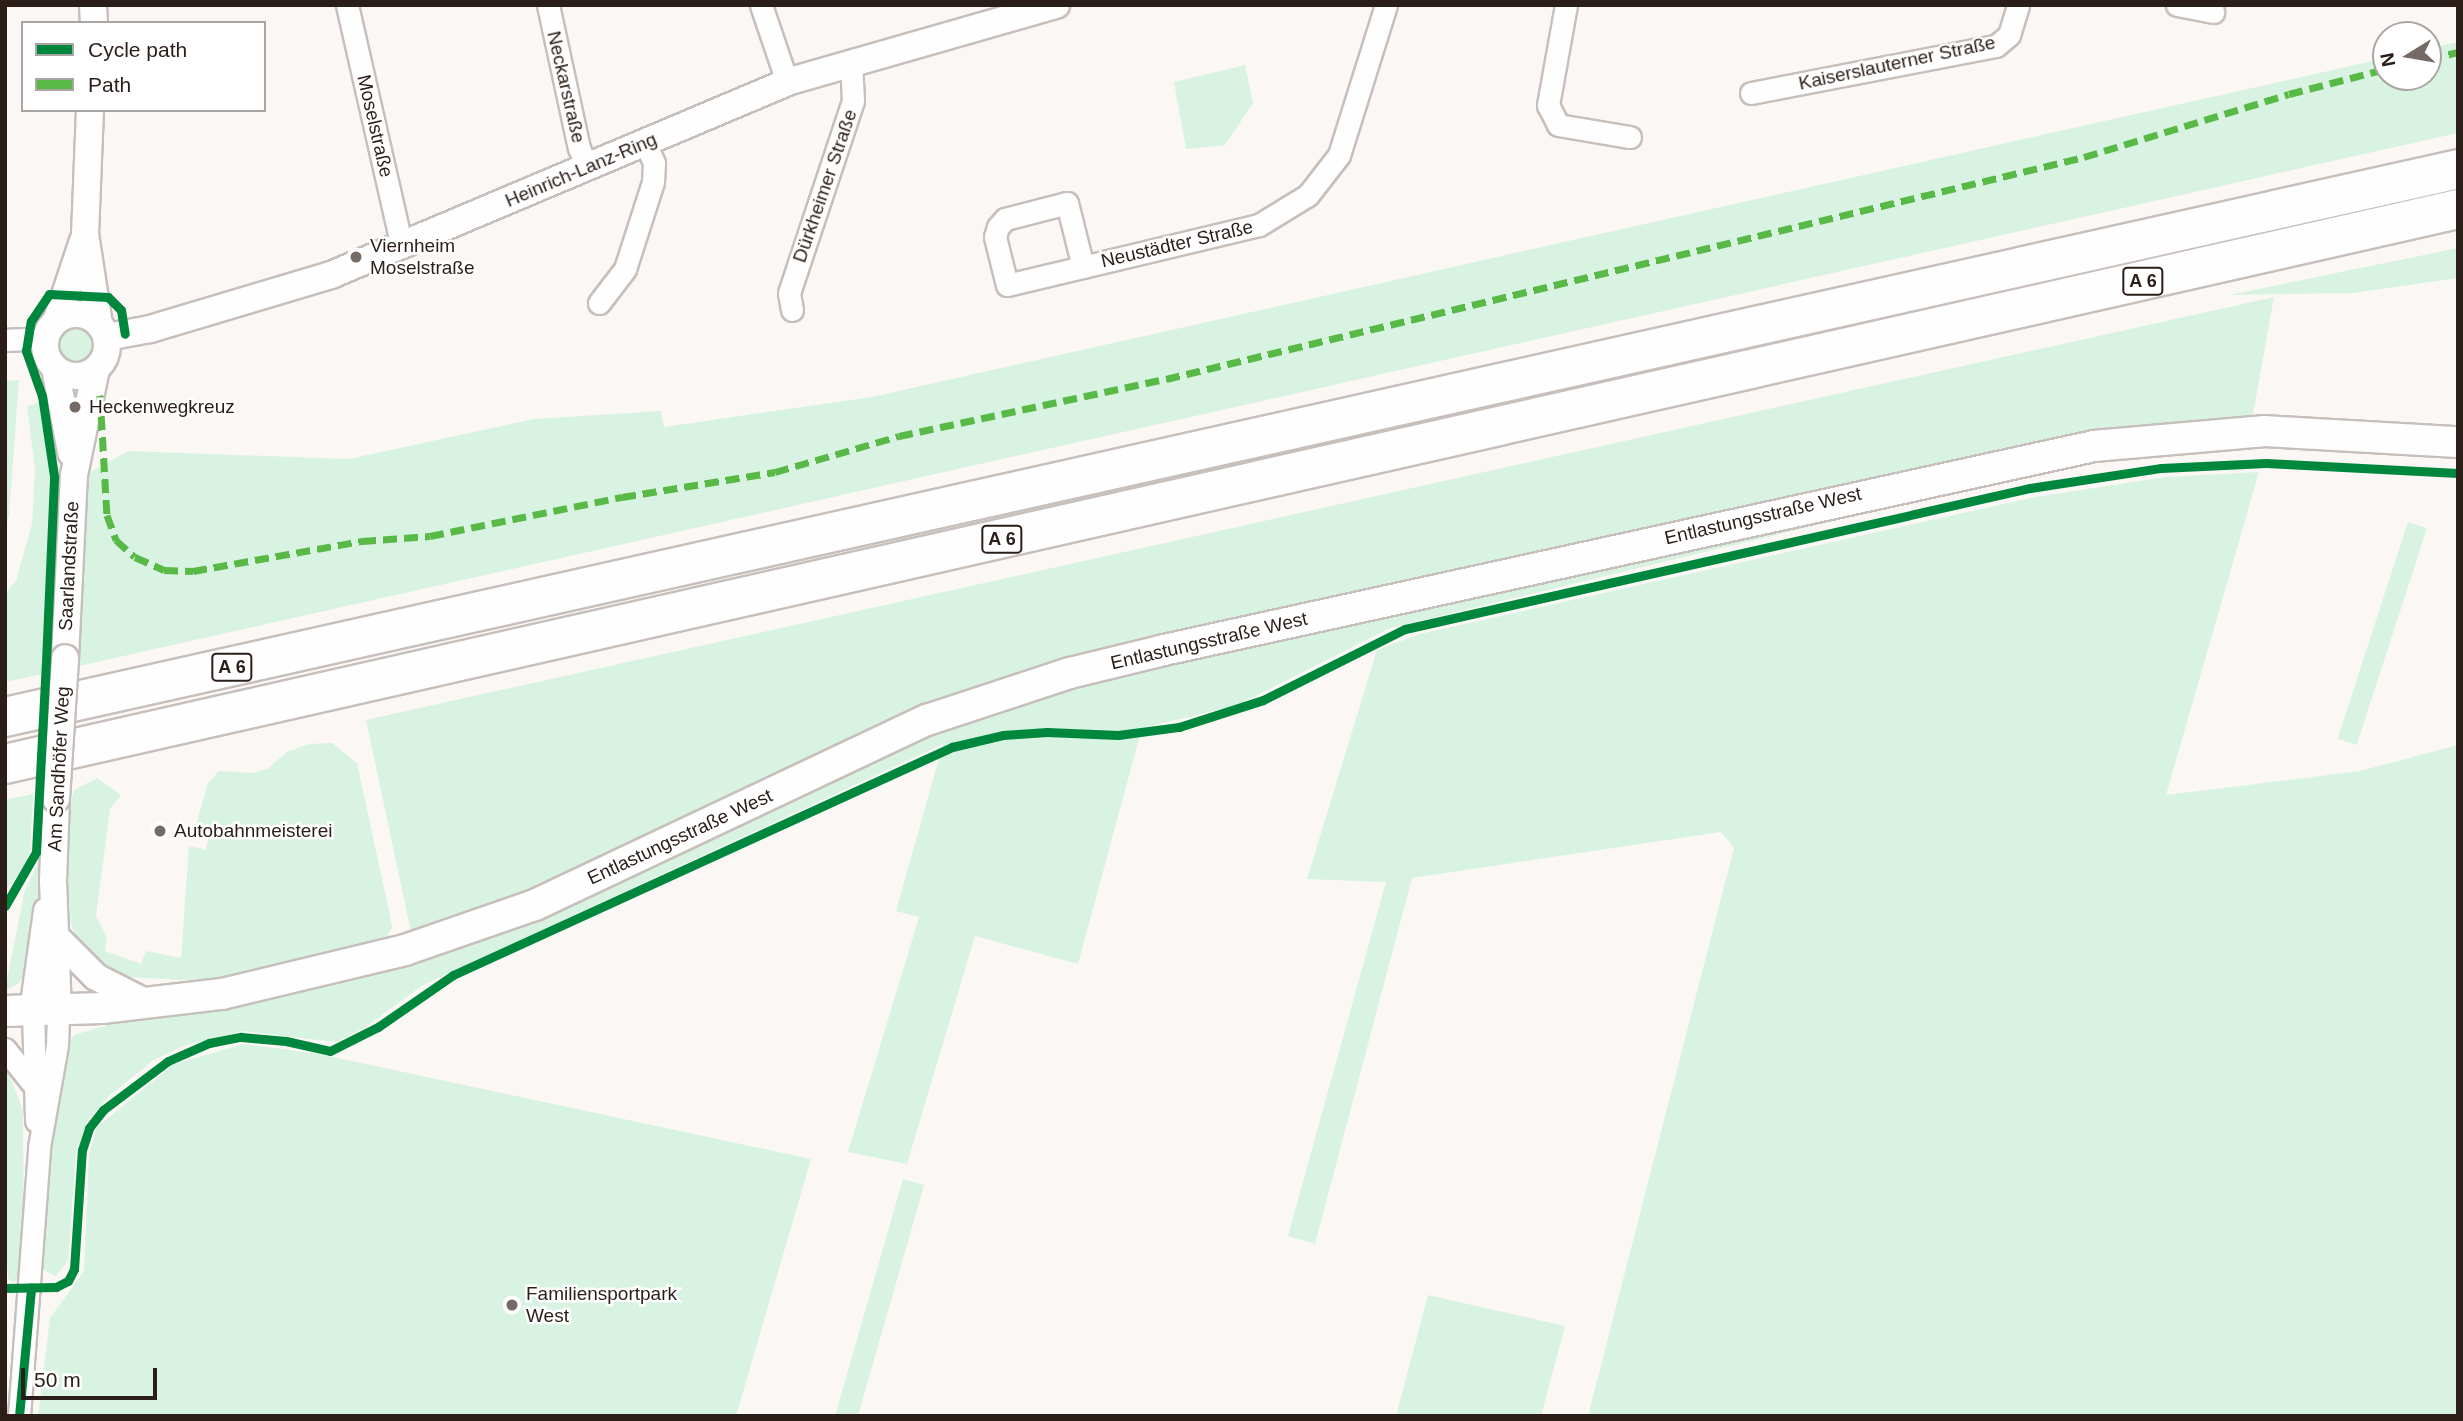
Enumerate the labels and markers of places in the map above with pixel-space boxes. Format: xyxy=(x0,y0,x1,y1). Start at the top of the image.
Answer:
place label: Viernheim Moselstraße xyxy=(370,235,475,279)
marker: Viernheim Moselstraße xyxy=(348,249,364,265)
place label: Heckenwegkreuz xyxy=(89,396,235,418)
marker: Heckenwegkreuz xyxy=(67,399,83,415)
place label: Autobahnmeisterei xyxy=(174,820,332,842)
marker: Autobahnmeisterei xyxy=(152,823,168,839)
place label: Familiensportpark West xyxy=(526,1283,677,1327)
marker: Familiensportpark West xyxy=(504,1297,520,1313)

